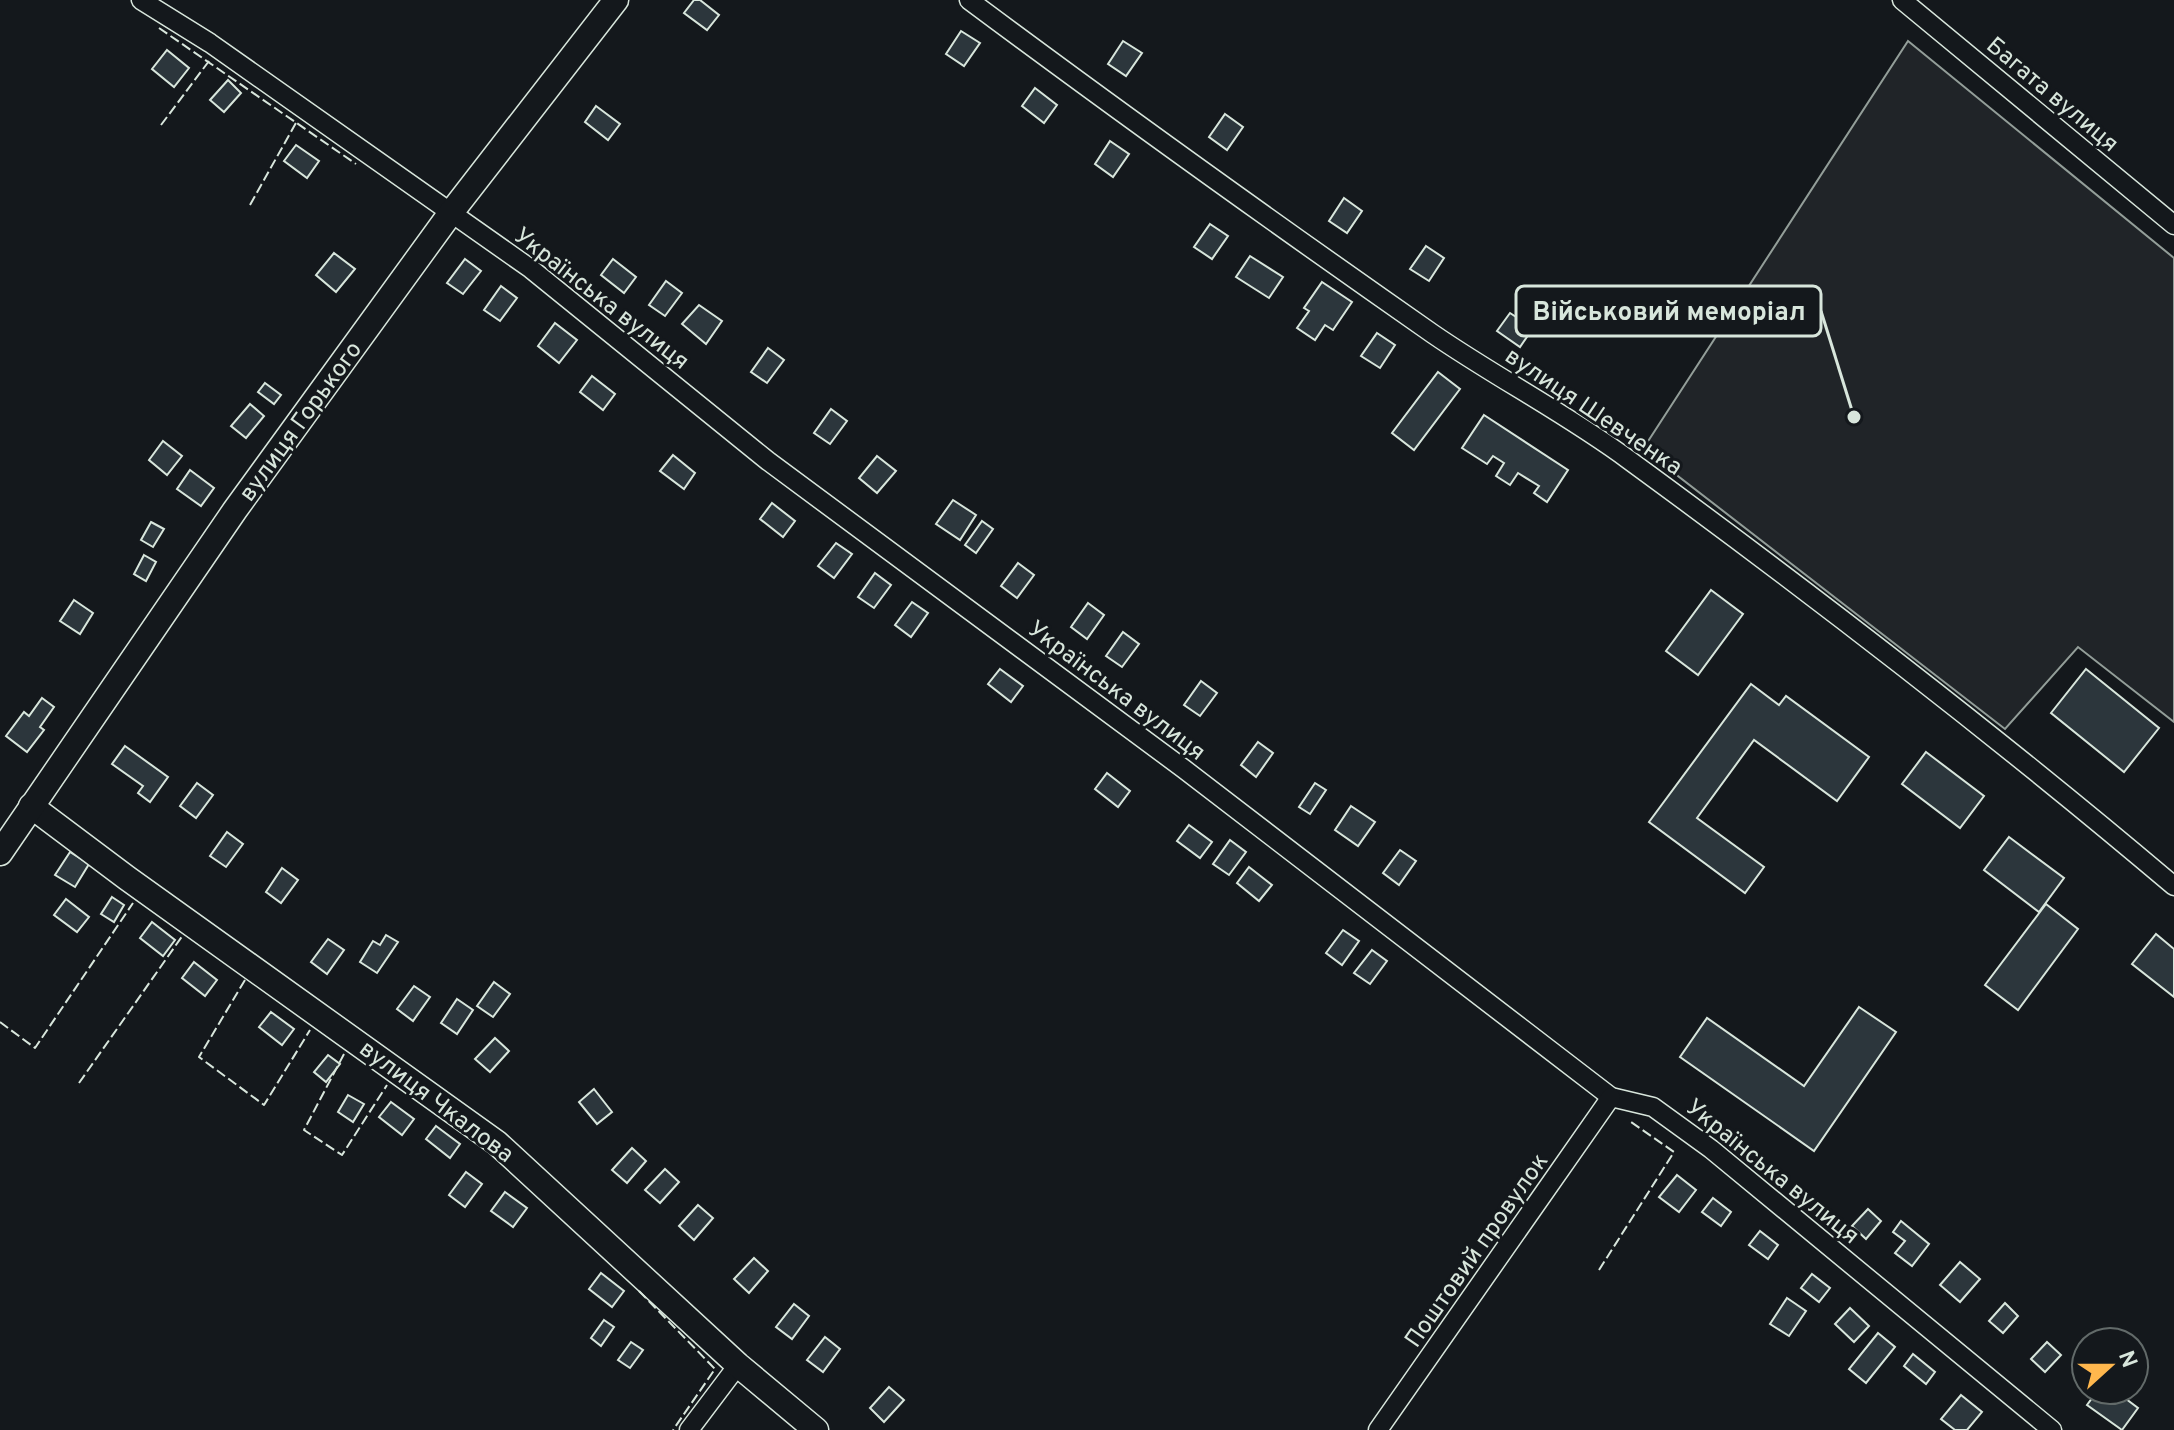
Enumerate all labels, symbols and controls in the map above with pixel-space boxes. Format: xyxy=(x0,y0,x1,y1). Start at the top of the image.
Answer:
street label: Багата вулиця xyxy=(1979,31,2124,160)
street label: Українська вулиця xyxy=(507,222,695,377)
callout: Військовий меморіал xyxy=(1516,286,1821,336)
text: Військовий меморіал xyxy=(1532,297,1806,330)
street label: вулиця Горького xyxy=(234,336,370,508)
street label: вулиця Шевченка xyxy=(1498,342,1687,483)
street label: Українська вулиця xyxy=(1021,615,1211,768)
street label: вулиця Чкалова xyxy=(353,1035,519,1170)
street label: Українська вулиця xyxy=(1679,1093,1865,1252)
street label: Поштовий провулок xyxy=(1399,1148,1556,1354)
north arrow xyxy=(2070,1326,2150,1406)
text: N xyxy=(2111,1348,2142,1372)

